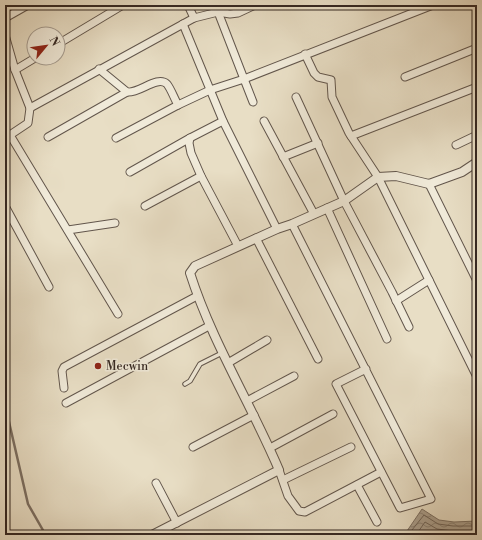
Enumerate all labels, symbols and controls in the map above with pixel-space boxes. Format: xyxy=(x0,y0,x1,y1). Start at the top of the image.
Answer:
north arrow xyxy=(26,26,66,66)
text: N xyxy=(46,34,62,49)
place label: Mecwin xyxy=(106,359,148,374)
marker: Mecwin xyxy=(93,361,103,371)

